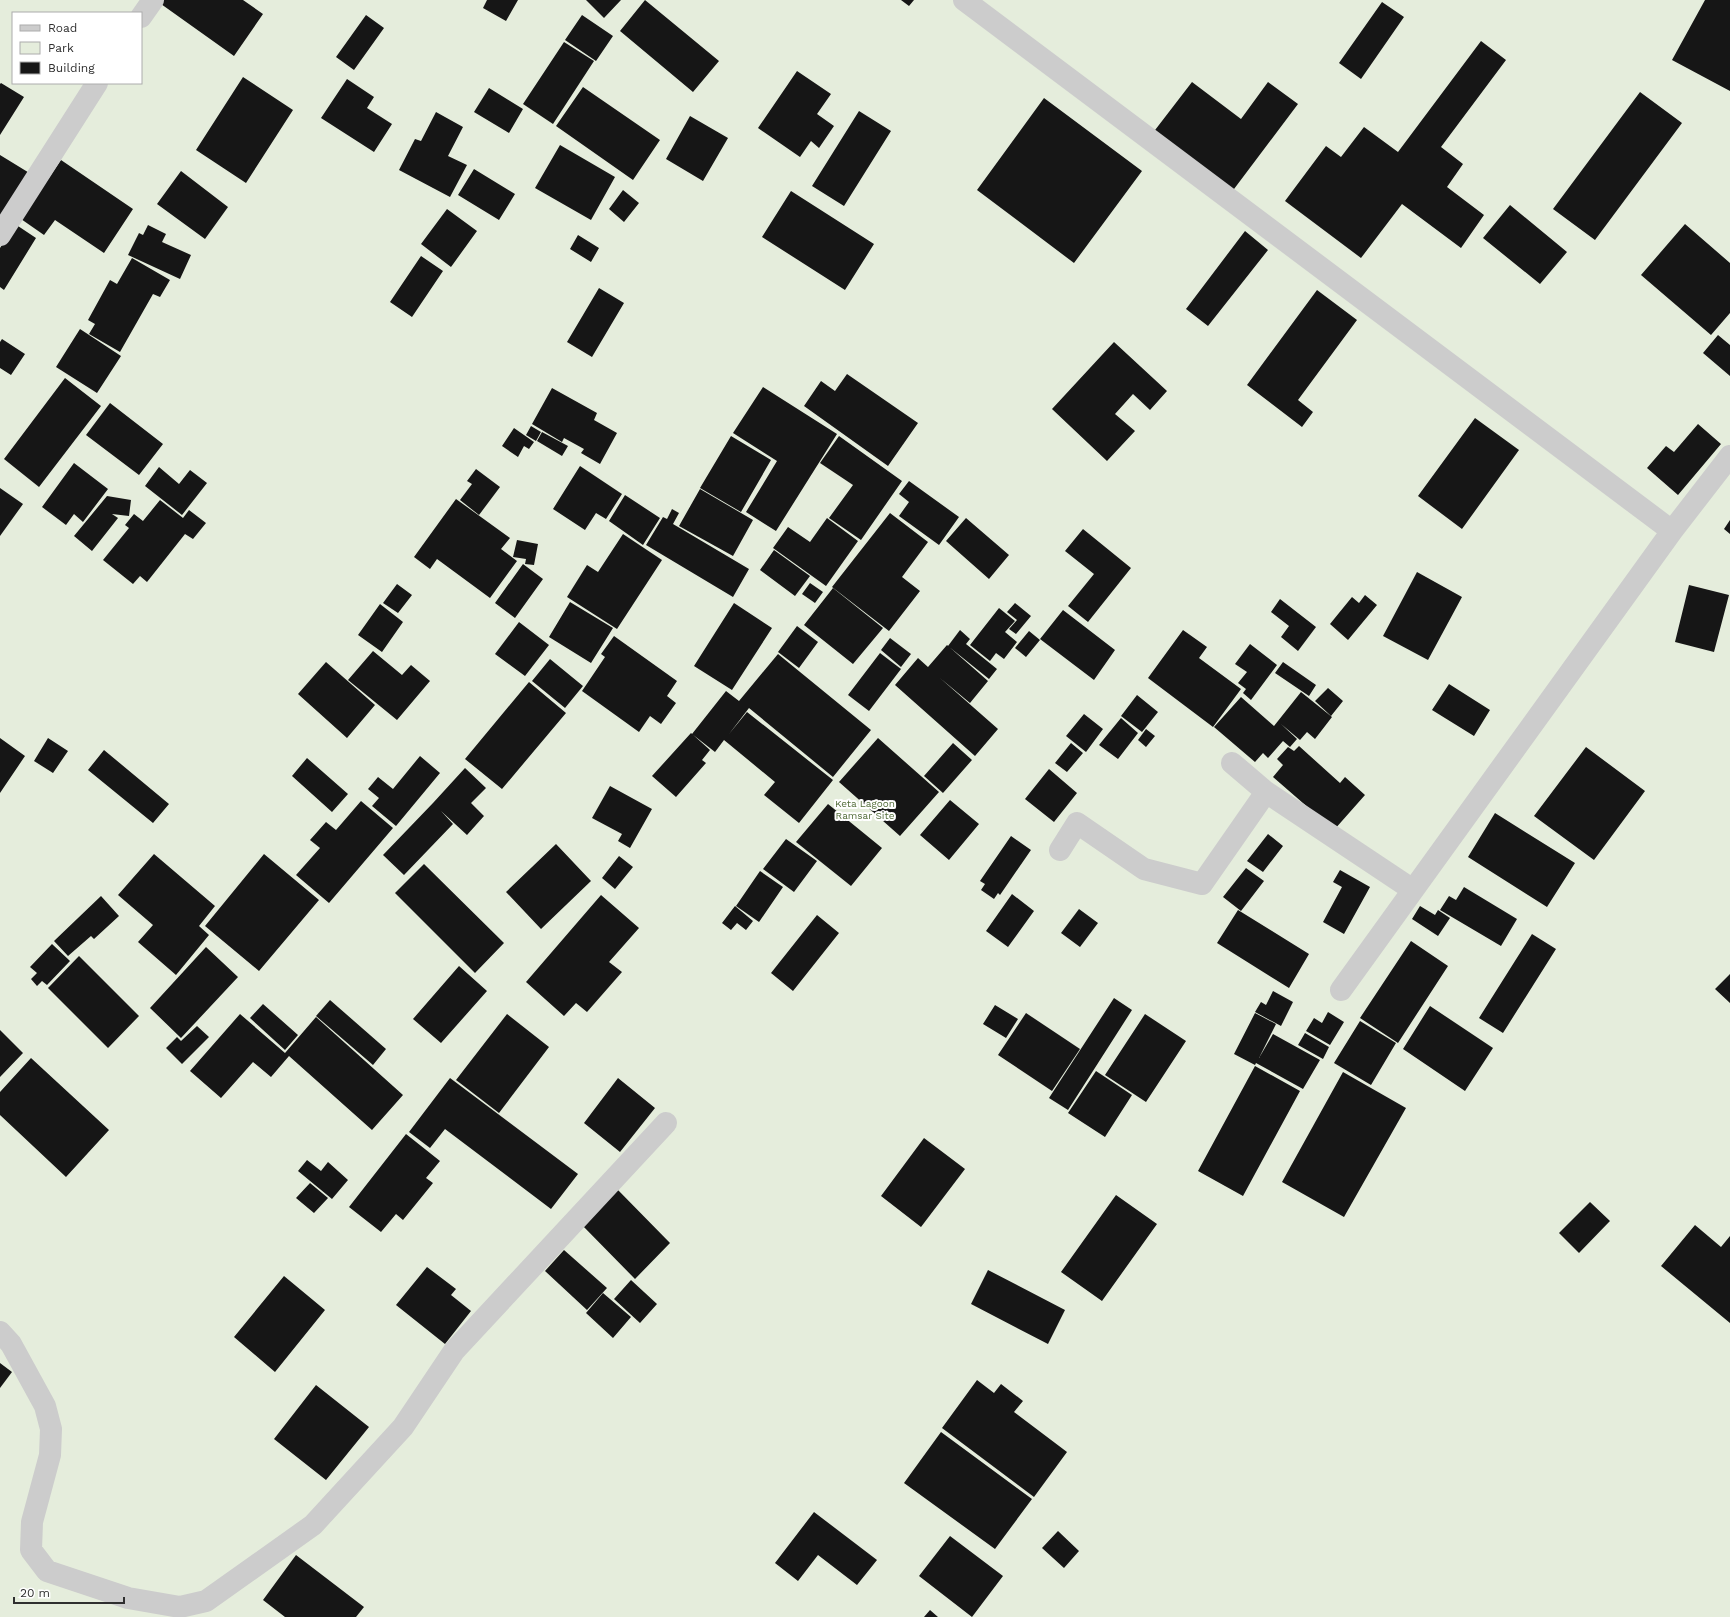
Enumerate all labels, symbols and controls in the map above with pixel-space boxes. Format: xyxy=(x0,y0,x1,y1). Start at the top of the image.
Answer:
legend xyxy=(12,12,142,84)
text: Road xyxy=(48,21,77,35)
text: Park xyxy=(48,41,74,55)
text: Building xyxy=(48,61,95,75)
park label: Keta Lagoon Ramsar Site xyxy=(835,798,895,821)
scale bar xyxy=(14,1579,124,1605)
text: 20 m xyxy=(20,1586,50,1600)

